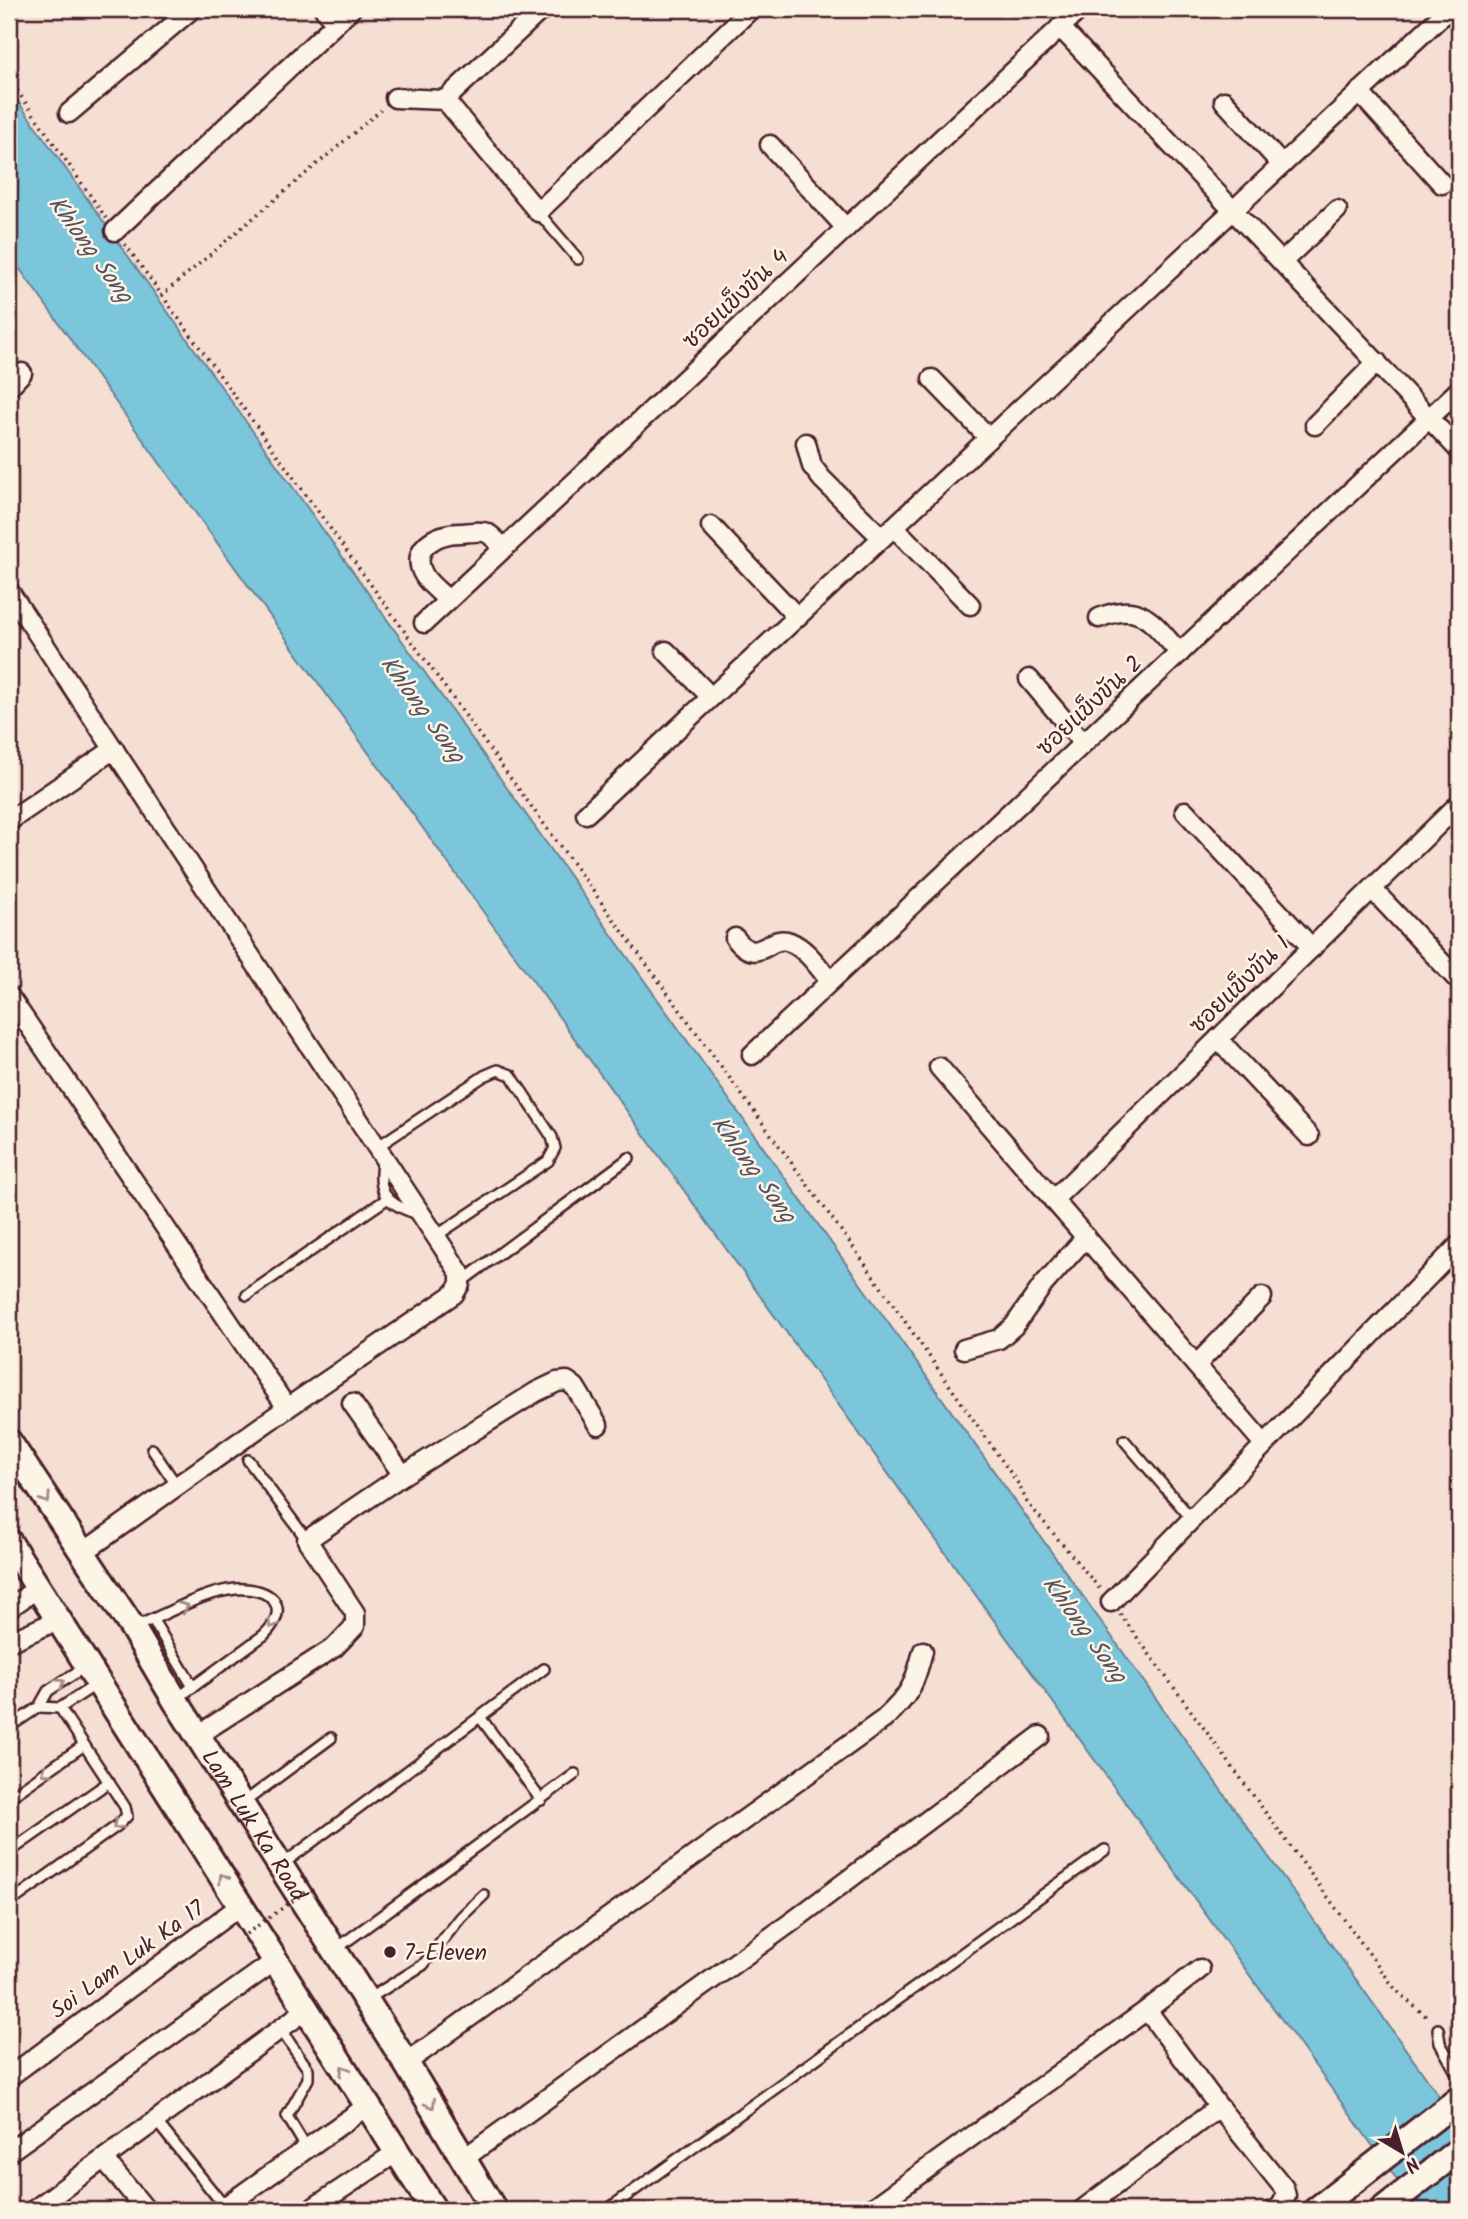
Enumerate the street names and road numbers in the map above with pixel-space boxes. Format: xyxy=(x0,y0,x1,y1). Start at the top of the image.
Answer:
street label: ซอยแข็งขัน 4 xyxy=(675,240,798,358)
street label: ซอยแข็งขัน 2 xyxy=(1029,647,1152,766)
street label: ซอยแข็งขัน 1 xyxy=(1182,928,1299,1043)
street label: Lam Luk Ka Road xyxy=(191,1743,315,1910)
street label: Soi Lam Luk Ka 17 xyxy=(43,1891,214,2029)

